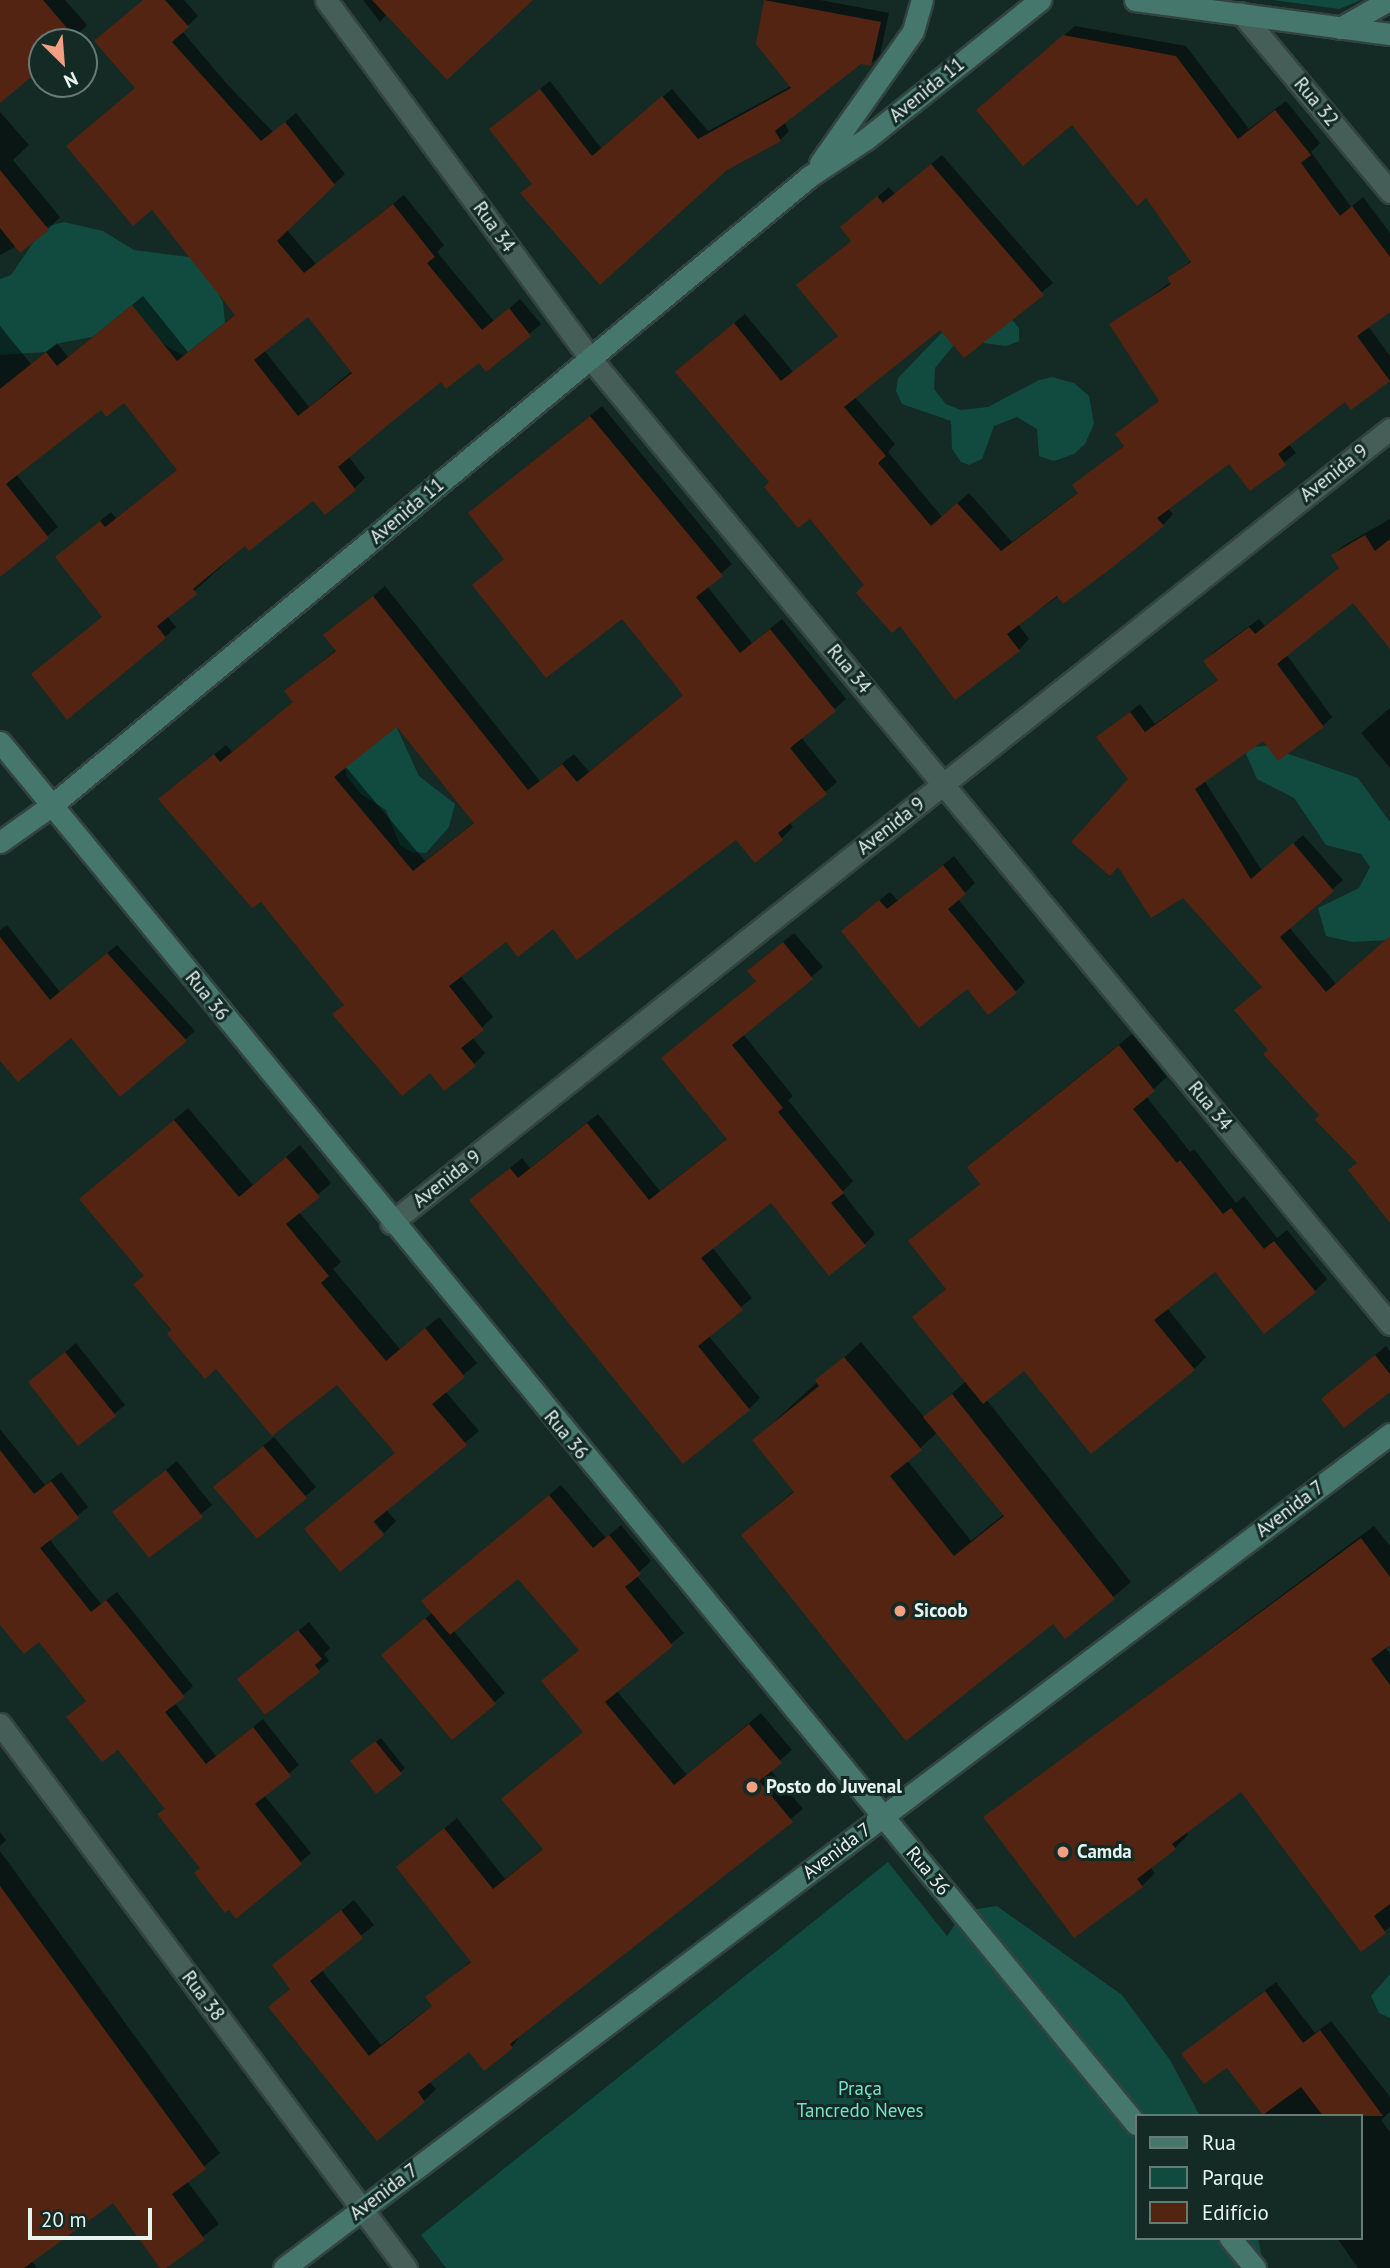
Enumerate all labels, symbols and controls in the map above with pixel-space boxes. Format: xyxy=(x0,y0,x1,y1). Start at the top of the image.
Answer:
north arrow xyxy=(28,28,98,98)
street label: Avenida 11 xyxy=(885,53,969,127)
text: N xyxy=(60,67,82,94)
street label: Rua 32 xyxy=(1289,73,1343,131)
street label: Rua 34 xyxy=(468,197,520,257)
street label: Avenida 9 xyxy=(1296,440,1372,506)
street label: Avenida 11 xyxy=(365,473,449,549)
street label: Rua 34 xyxy=(822,640,876,698)
street label: Avenida 9 xyxy=(853,793,929,859)
street label: Rua 36 xyxy=(180,967,234,1025)
street label: Rua 34 xyxy=(1183,1077,1237,1135)
street label: Avenida 9 xyxy=(409,1146,485,1212)
street label: Rua 36 xyxy=(539,1406,593,1464)
street label: Avenida 7 xyxy=(1251,1476,1329,1542)
place label: Sicoob xyxy=(914,1600,968,1622)
marker: Sicoob xyxy=(892,1603,908,1619)
place label: Posto do Juvenal xyxy=(766,1776,902,1798)
marker: Posto do Juvenal xyxy=(744,1779,760,1795)
street label: Avenida 7 xyxy=(798,1818,876,1884)
place label: Camda xyxy=(1077,1841,1132,1863)
street label: Rua 36 xyxy=(901,1842,955,1900)
marker: Camda xyxy=(1055,1844,1071,1860)
street label: Rua 38 xyxy=(177,1967,229,2025)
park label: Praça Tancredo Neves xyxy=(796,2078,924,2122)
legend xyxy=(1134,2114,1362,2240)
text: Rua xyxy=(1202,2129,1236,2156)
street label: Avenida 7 xyxy=(345,2159,423,2225)
text: Parque xyxy=(1202,2164,1264,2191)
scale bar xyxy=(32,2194,156,2238)
text: Edifício xyxy=(1202,2199,1269,2226)
text: 20 m xyxy=(41,2206,87,2233)

